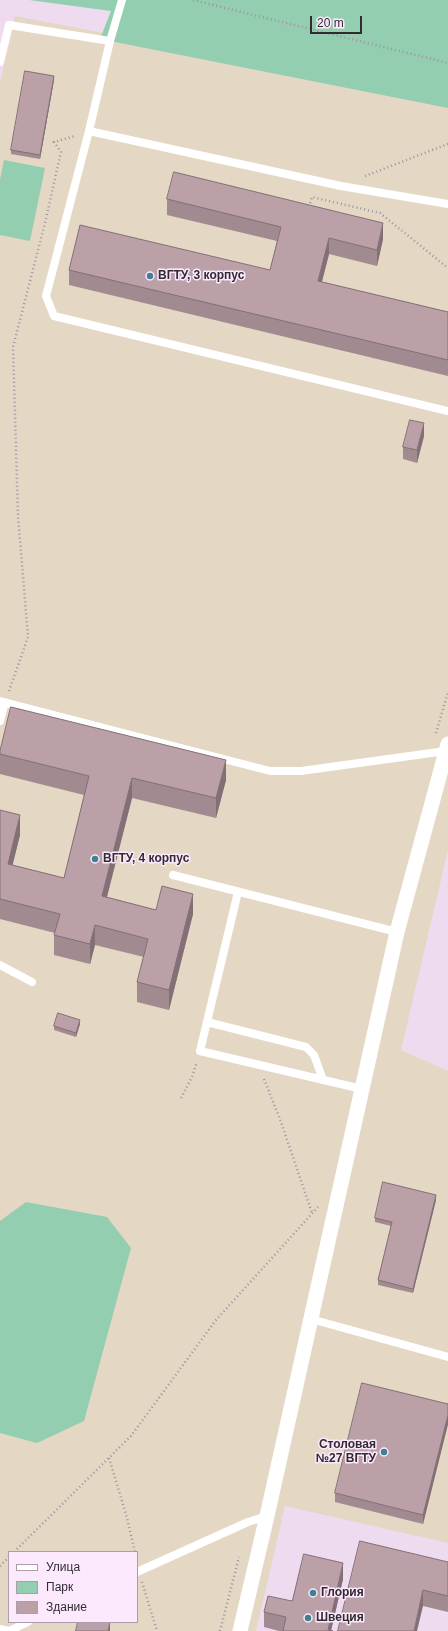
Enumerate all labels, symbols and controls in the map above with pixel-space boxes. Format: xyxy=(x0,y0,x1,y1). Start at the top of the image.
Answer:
scale bar xyxy=(312,8,364,34)
text: 20 m xyxy=(317,16,344,30)
place label: ВГТУ, 3 корпус xyxy=(158,269,244,283)
marker: ВГТУ, 3 корпус xyxy=(145,271,155,281)
place label: ВГТУ, 4 корпус xyxy=(103,852,189,866)
marker: ВГТУ, 4 корпус xyxy=(90,854,100,864)
place label: Столовая №27 ВГТУ xyxy=(316,1438,376,1466)
marker: Столовая №27 ВГТУ xyxy=(379,1447,389,1457)
legend xyxy=(8,1551,138,1623)
text: Улица xyxy=(46,1560,80,1574)
text: Парк xyxy=(46,1580,73,1594)
place label: Глория xyxy=(321,1586,364,1600)
marker: Глория xyxy=(308,1588,318,1598)
text: Здание xyxy=(46,1600,87,1614)
place label: Швеция xyxy=(316,1611,364,1625)
marker: Швеция xyxy=(303,1613,313,1623)

